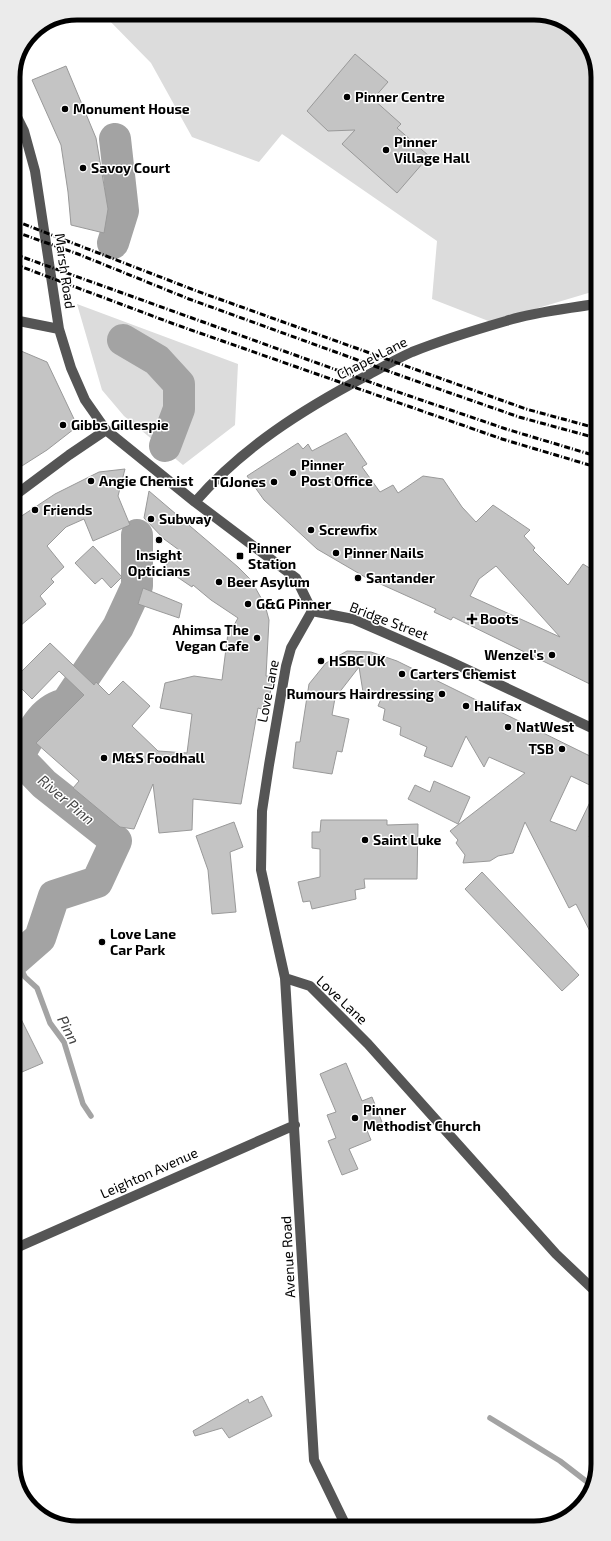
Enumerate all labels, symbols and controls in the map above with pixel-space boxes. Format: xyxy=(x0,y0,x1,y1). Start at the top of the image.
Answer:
place label: Pinner Centre xyxy=(355,88,445,105)
marker: Pinner Centre xyxy=(342,92,352,102)
place label: Monument House xyxy=(73,100,190,117)
marker: Monument House xyxy=(60,104,70,114)
place label: Pinner Village Hall xyxy=(394,133,470,166)
marker: Pinner Village Hall xyxy=(381,145,391,155)
place label: Savoy Court xyxy=(91,159,170,176)
marker: Savoy Court xyxy=(78,163,88,173)
street label: Marsh Road xyxy=(52,232,79,310)
street label: Chapel Lane xyxy=(334,333,410,383)
place label: Gibbs Gillespie xyxy=(71,416,169,433)
marker: Gibbs Gillespie xyxy=(58,420,68,430)
place label: Pinner Post Office xyxy=(301,456,373,489)
marker: Pinner Post Office xyxy=(288,468,298,478)
place label: Angie Chemist xyxy=(99,472,194,489)
place label: TGJones xyxy=(211,473,266,490)
marker: Angie Chemist xyxy=(86,476,96,486)
marker: TGJones xyxy=(269,477,279,487)
place label: Friends xyxy=(43,501,93,518)
marker: Friends xyxy=(30,505,40,515)
place label: Subway xyxy=(159,510,212,527)
marker: Subway xyxy=(146,514,156,524)
place label: Screwfix xyxy=(319,521,377,538)
marker: Screwfix xyxy=(306,525,316,535)
marker: Insight Opticians xyxy=(154,535,164,545)
place label: Pinner Station xyxy=(248,539,296,572)
place label: Pinner Nails xyxy=(344,544,424,561)
place label: Insight Opticians xyxy=(128,546,190,579)
marker: Pinner Nails xyxy=(331,548,341,558)
marker: Pinner Station xyxy=(235,551,245,561)
place label: Santander xyxy=(366,569,435,586)
place label: Beer Asylum xyxy=(227,573,310,590)
marker: Santander xyxy=(353,573,363,583)
marker: Beer Asylum xyxy=(214,577,224,587)
place label: G&G Pinner xyxy=(256,595,331,612)
street label: Bridge Street xyxy=(347,598,431,643)
marker: G&G Pinner xyxy=(243,599,253,609)
place label: Boots xyxy=(480,610,519,627)
marker: Boots xyxy=(467,614,477,624)
place label: Ahimsa The Vegan Cafe xyxy=(172,621,249,654)
marker: Ahimsa The Vegan Cafe xyxy=(252,633,262,643)
place label: Wenzel's xyxy=(484,646,544,663)
marker: Wenzel's xyxy=(547,650,557,660)
place label: HSBC UK xyxy=(329,652,386,669)
marker: HSBC UK xyxy=(316,656,326,666)
street label: Love Lane xyxy=(253,658,282,724)
place label: Carters Chemist xyxy=(410,665,516,682)
marker: Carters Chemist xyxy=(397,669,407,679)
place label: Rumours Hairdressing xyxy=(286,685,434,702)
marker: Rumours Hairdressing xyxy=(437,689,447,699)
place label: Halifax xyxy=(474,697,522,714)
marker: Halifax xyxy=(461,701,471,711)
place label: NatWest xyxy=(516,718,575,735)
marker: NatWest xyxy=(503,722,513,732)
place label: TSB xyxy=(528,740,554,757)
marker: TSB xyxy=(557,744,567,754)
place label: M&S Foodhall xyxy=(112,749,205,766)
marker: M&S Foodhall xyxy=(99,753,109,763)
water label: River Pinn xyxy=(35,771,98,828)
place label: Saint Luke xyxy=(373,831,442,848)
marker: Saint Luke xyxy=(360,835,370,845)
place label: Love Lane Car Park xyxy=(110,925,176,958)
marker: Love Lane Car Park xyxy=(97,937,107,947)
street label: Love Lane xyxy=(313,972,371,1028)
water label: Pinn xyxy=(54,1012,84,1047)
place label: Pinner Methodist Church xyxy=(363,1101,481,1134)
marker: Pinner Methodist Church xyxy=(350,1113,360,1123)
street label: Leighton Avenue xyxy=(97,1143,200,1202)
street label: Avenue Road xyxy=(277,1215,298,1299)

